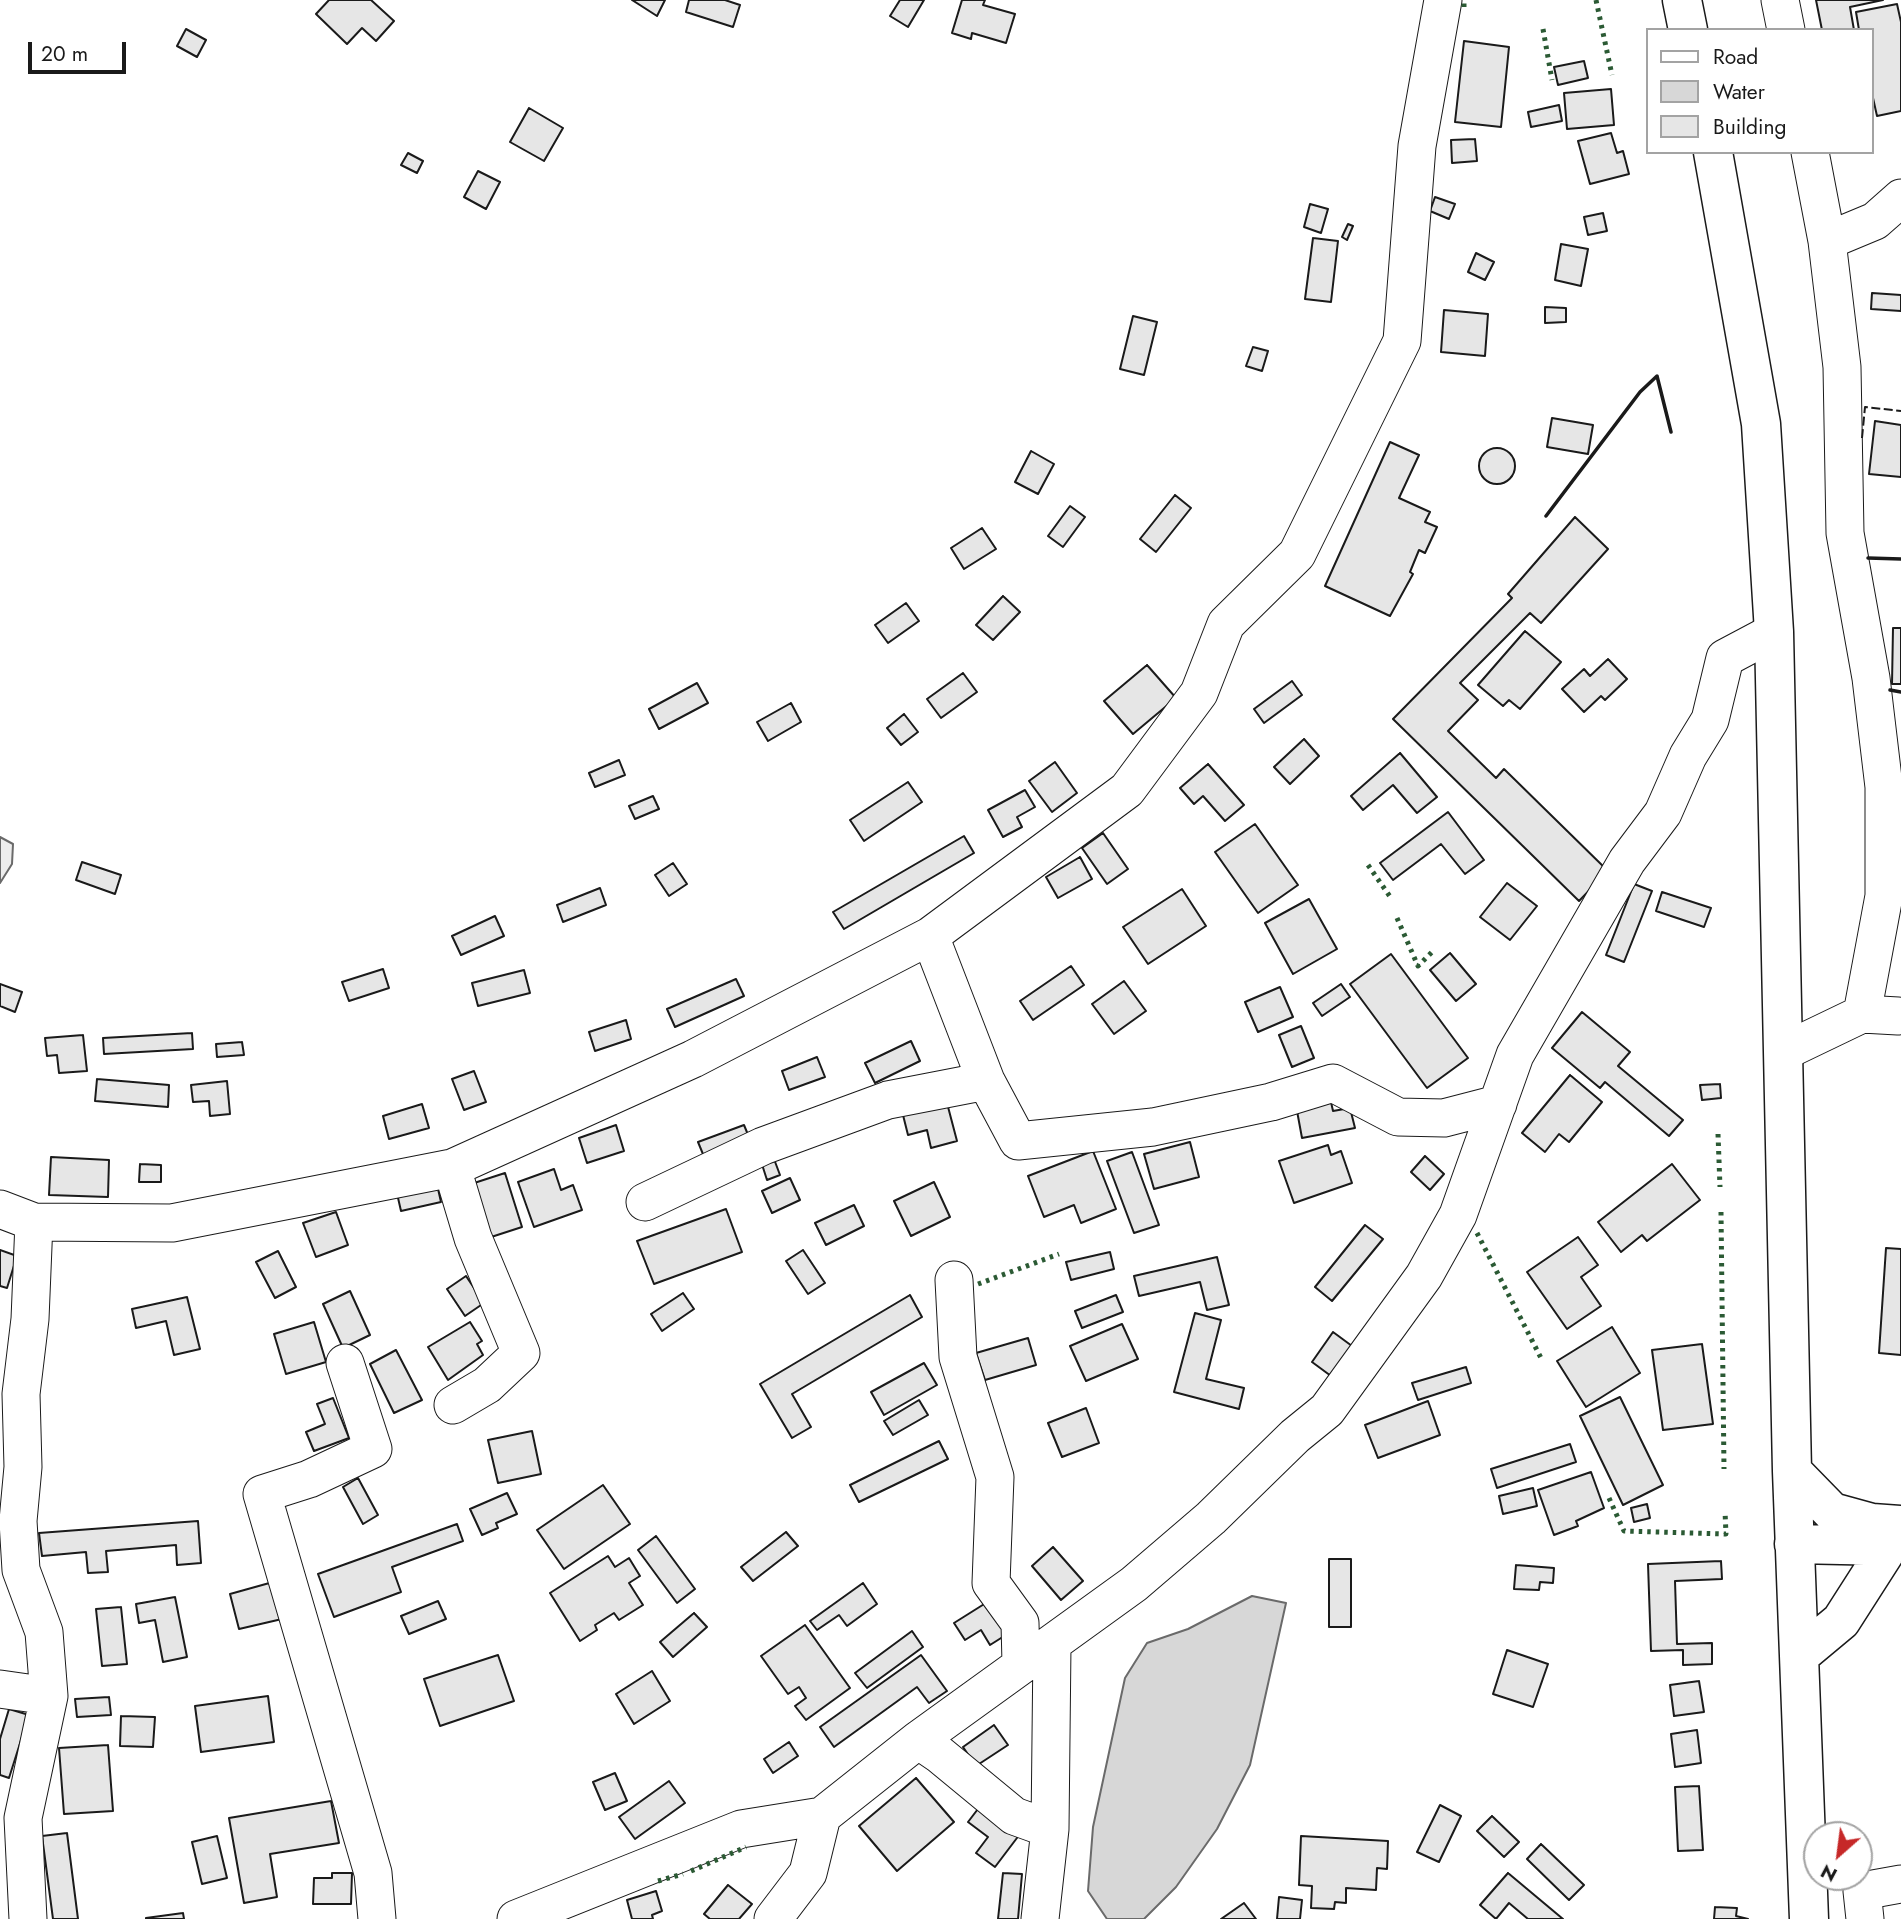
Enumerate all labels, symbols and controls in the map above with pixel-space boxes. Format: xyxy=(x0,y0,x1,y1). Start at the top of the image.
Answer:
scale bar xyxy=(32,28,130,72)
legend xyxy=(1646,28,1873,154)
text: 20 m xyxy=(41,39,88,69)
text: Road xyxy=(1713,42,1758,72)
text: Water xyxy=(1713,77,1765,107)
text: Building xyxy=(1713,112,1786,142)
north arrow xyxy=(1803,1821,1873,1891)
text: N xyxy=(1816,1858,1842,1889)

